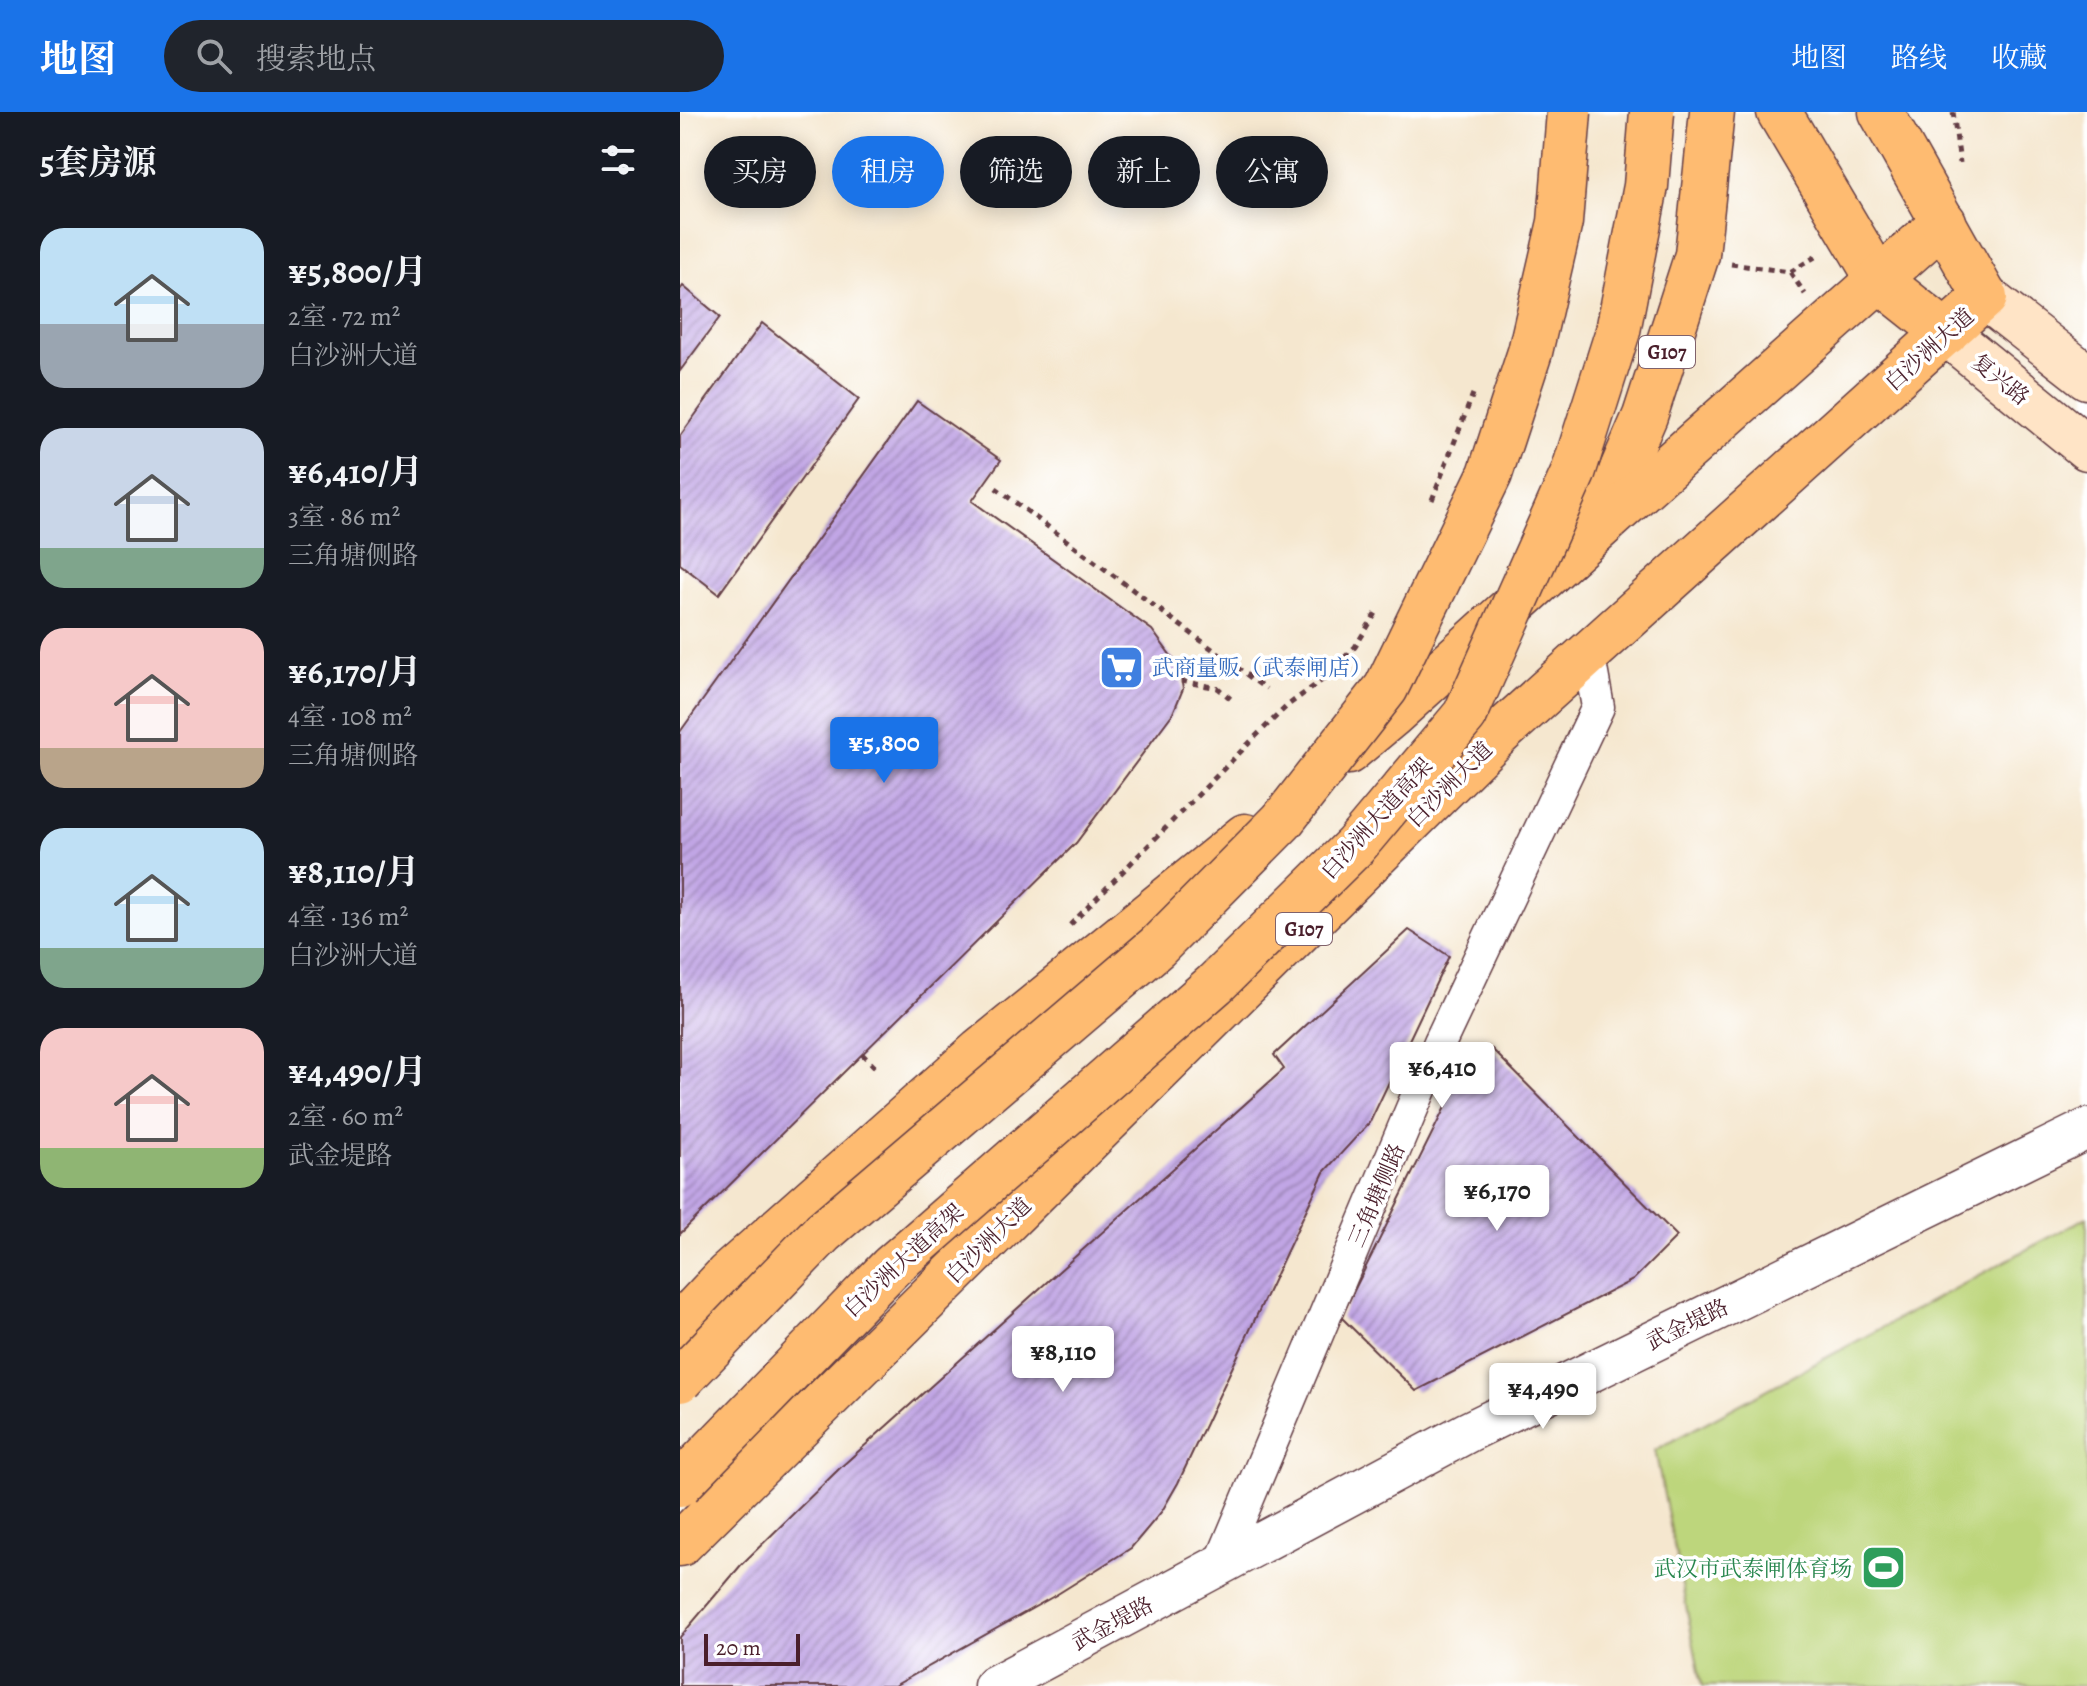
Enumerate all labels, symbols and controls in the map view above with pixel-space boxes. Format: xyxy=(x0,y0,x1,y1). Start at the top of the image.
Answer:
search box xyxy=(164,20,724,92)
text: 地图 xyxy=(40,33,116,85)
icon: search xyxy=(192,34,236,78)
text: 搜索地点 xyxy=(256,39,376,79)
text: 地图 xyxy=(1791,39,1847,77)
text: 路线 xyxy=(1891,39,1947,77)
text: 收藏 xyxy=(1991,39,2047,77)
chip: 买房 xyxy=(704,136,816,208)
chip: 租房 xyxy=(832,136,944,208)
chip: 筛选 xyxy=(960,136,1072,208)
chip: 新上 xyxy=(1088,136,1200,208)
chip: 公寓 xyxy=(1216,136,1328,208)
icon: filters xyxy=(596,138,640,182)
text: 5套房源 xyxy=(40,139,157,186)
text: ¥5,800/月 xyxy=(288,248,427,295)
icon: home xyxy=(104,260,200,356)
text: 2室 · 72 m² xyxy=(288,299,400,334)
street label: 白沙洲大道 xyxy=(1879,302,1981,398)
road number: G107 xyxy=(1639,336,1695,368)
text: 白沙洲大道 xyxy=(288,338,418,373)
street label: 复兴路 xyxy=(1965,347,2035,412)
text: ¥6,410/月 xyxy=(288,448,423,495)
icon: home xyxy=(104,460,200,556)
text: 3室 · 86 m² xyxy=(288,499,400,534)
text: 三角塘侧路 xyxy=(288,538,418,573)
supermarket icon: 武商量贩（武泰闸店） xyxy=(1097,643,1145,691)
text: ¥6,170/月 xyxy=(288,648,422,695)
place label: 武商量贩（武泰闸店） xyxy=(1152,653,1372,683)
icon: home xyxy=(104,660,200,756)
text: 4室 · 108 m² xyxy=(288,699,412,734)
pin: ¥5,800 xyxy=(819,717,949,785)
text: ¥5,800 xyxy=(848,725,920,760)
street label: 白沙洲大道 xyxy=(1400,735,1499,834)
text: 三角塘侧路 xyxy=(288,738,418,773)
street label: 白沙洲大道高架 xyxy=(1314,751,1439,886)
text: ¥8,110/月 xyxy=(288,848,420,895)
icon: home xyxy=(104,860,200,956)
text: 4室 · 136 m² xyxy=(288,899,408,934)
road number: G107 xyxy=(1276,913,1332,945)
text: 白沙洲大道 xyxy=(288,938,418,973)
pin: ¥6,410 xyxy=(1377,1042,1507,1110)
text: ¥4,490/月 xyxy=(288,1048,427,1095)
text: ¥6,410 xyxy=(1408,1050,1476,1085)
icon: home xyxy=(104,1060,200,1156)
text: 2室 · 60 m² xyxy=(288,1099,403,1134)
text: 武金堤路 xyxy=(288,1138,392,1173)
street label: 三角塘侧路 xyxy=(1342,1139,1412,1252)
pin: ¥6,170 xyxy=(1432,1165,1562,1233)
text: ¥6,170 xyxy=(1463,1173,1531,1208)
street label: 白沙洲大道 xyxy=(939,1191,1038,1290)
street label: 白沙洲大道高架 xyxy=(837,1197,970,1324)
street label: 武金堤路 xyxy=(1641,1292,1734,1358)
pin: ¥8,110 xyxy=(998,1326,1128,1394)
text: ¥8,110 xyxy=(1030,1334,1096,1369)
pin: ¥4,490 xyxy=(1478,1363,1608,1431)
text: ¥4,490 xyxy=(1507,1371,1579,1406)
sports icon: 武汉市武泰闸体育场 xyxy=(1859,1544,1907,1592)
place label: 武汉市武泰闸体育场 xyxy=(1654,1554,1852,1584)
street label: 武金堤路 xyxy=(1067,1590,1158,1658)
scale bar xyxy=(704,1630,800,1666)
text: 20 m xyxy=(716,1633,761,1663)

